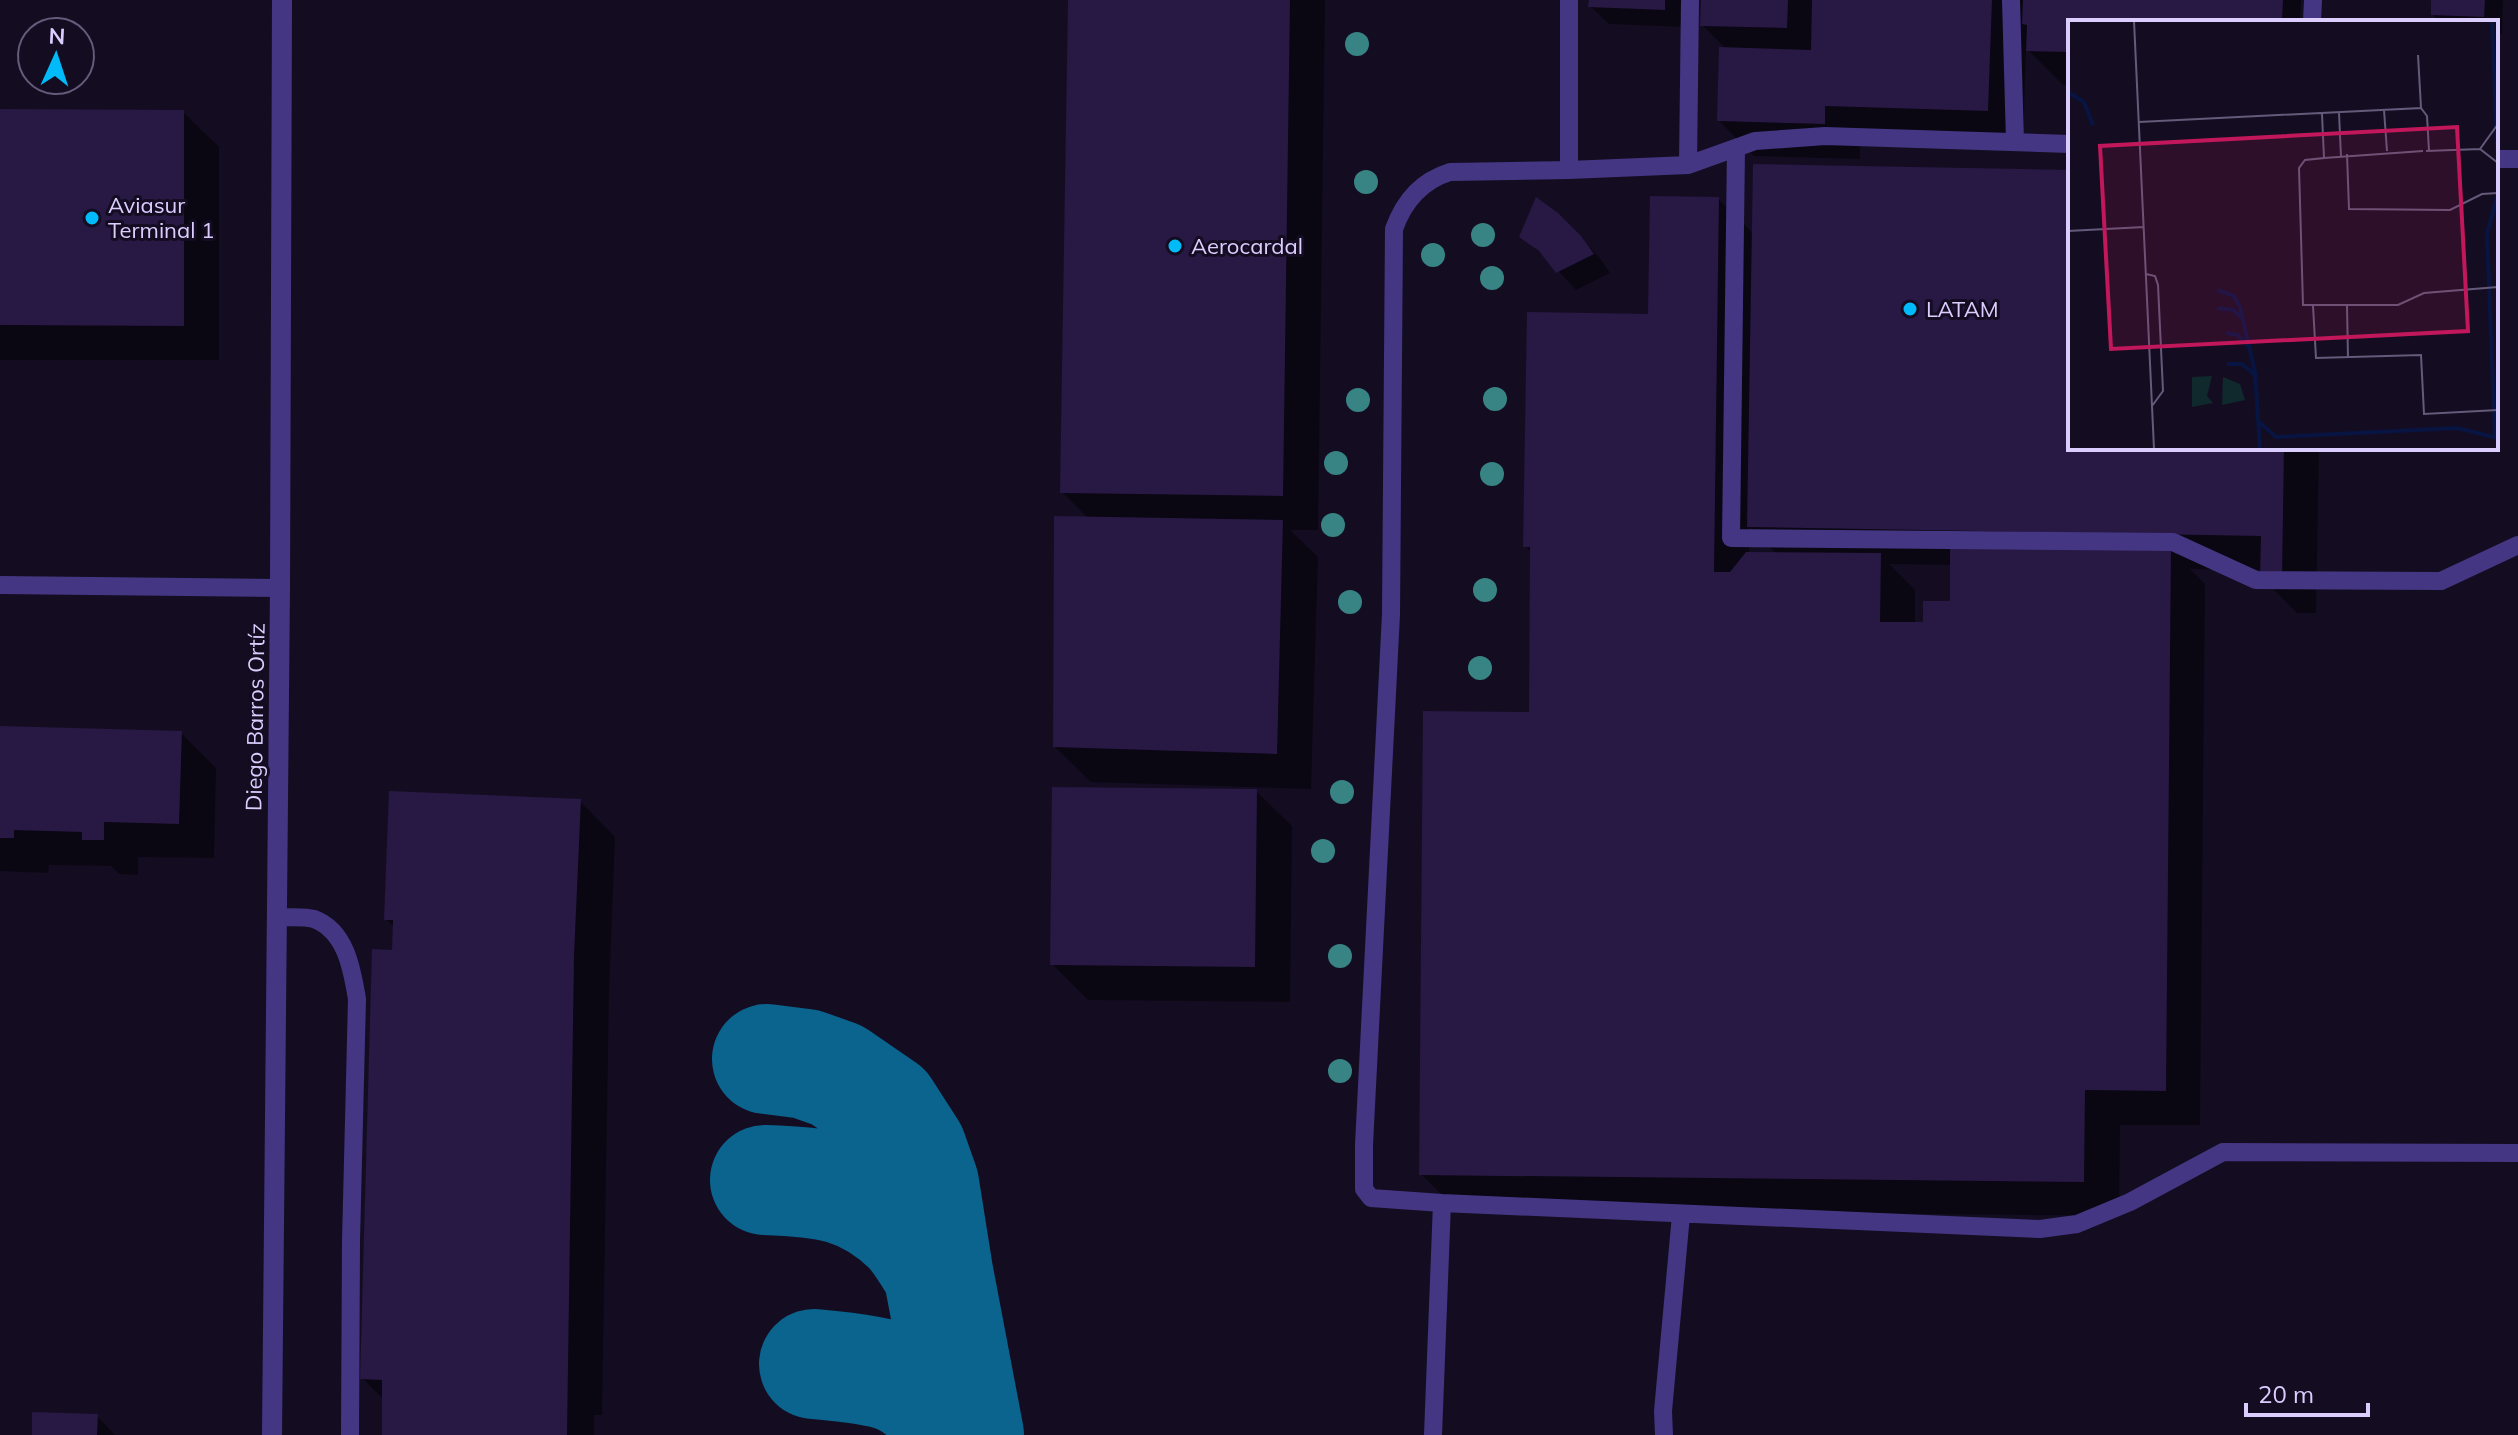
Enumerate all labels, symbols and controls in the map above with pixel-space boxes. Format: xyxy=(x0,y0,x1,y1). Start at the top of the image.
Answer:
north arrow xyxy=(16,16,96,96)
inset map xyxy=(2068,20,2498,450)
text: N xyxy=(48,22,66,50)
place label: Aviasur Terminal 1 xyxy=(108,191,214,244)
marker: Aviasur Terminal 1 xyxy=(83,209,101,227)
place label: Aerocardal xyxy=(1191,232,1303,260)
marker: Aerocardal xyxy=(1166,237,1184,255)
place label: LATAM xyxy=(1926,295,1999,323)
marker: LATAM xyxy=(1901,300,1919,318)
street label: Diego Barros Ortíz xyxy=(239,623,271,811)
scale bar xyxy=(2246,1367,2368,1417)
text: 20 m xyxy=(2258,1379,2314,1409)

